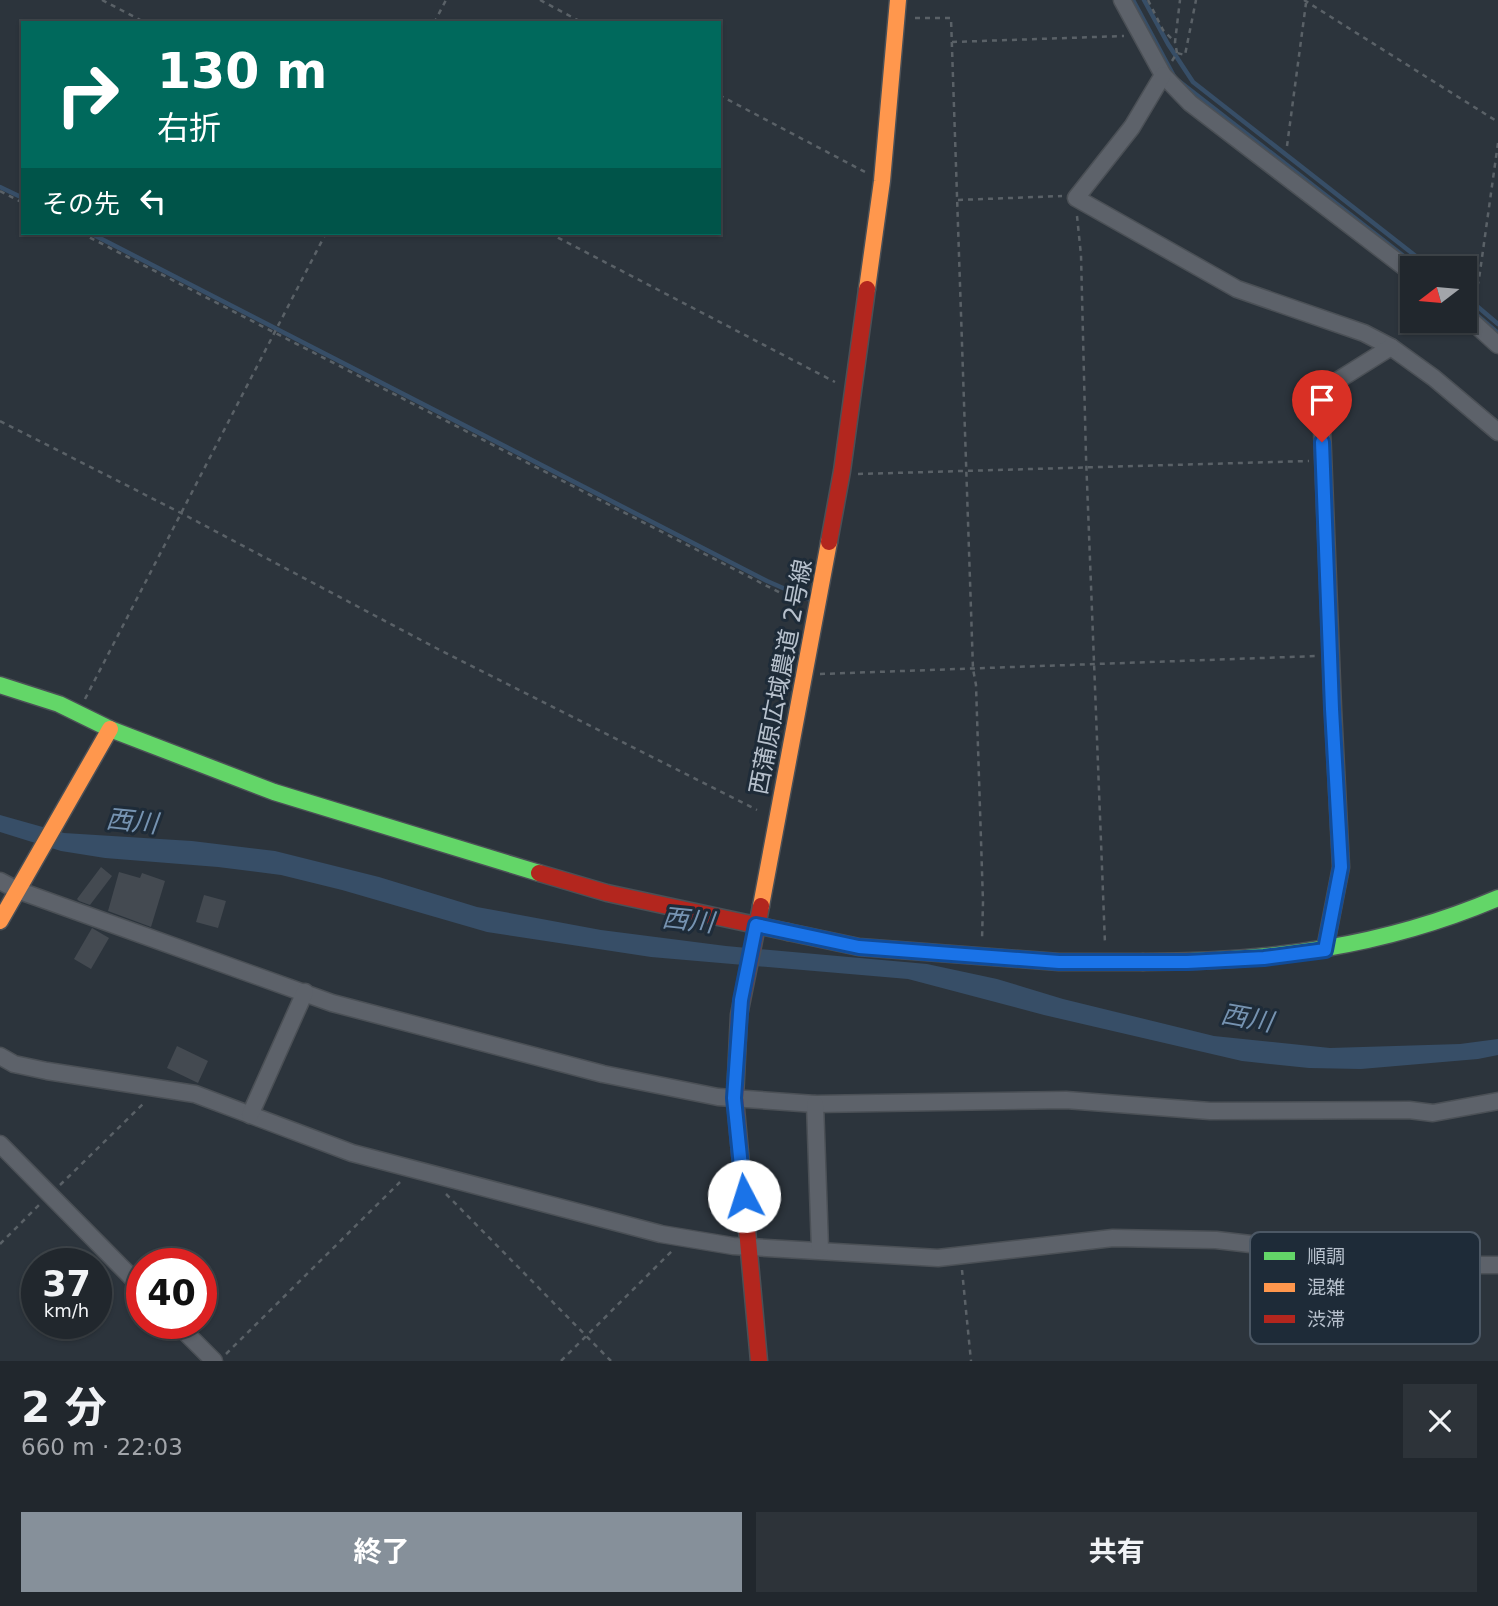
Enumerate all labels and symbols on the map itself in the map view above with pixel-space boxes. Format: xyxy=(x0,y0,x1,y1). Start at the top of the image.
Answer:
north arrow xyxy=(1400,256,1477,332)
pin xyxy=(1292,370,1352,442)
street label: 西蒲原広域農道 2号線 xyxy=(744,557,818,797)
water label: 西川 xyxy=(105,803,162,839)
water label: 西川 xyxy=(661,902,718,938)
water label: 西川 xyxy=(1219,999,1278,1038)
position arrow xyxy=(707,1159,781,1233)
legend xyxy=(1250,1232,1480,1344)
text: 順調 xyxy=(1307,1245,1345,1267)
speed limit sign: 40 xyxy=(126,1248,217,1339)
text: 混雑 xyxy=(1307,1276,1345,1298)
text: 渋滞 xyxy=(1307,1308,1345,1330)

